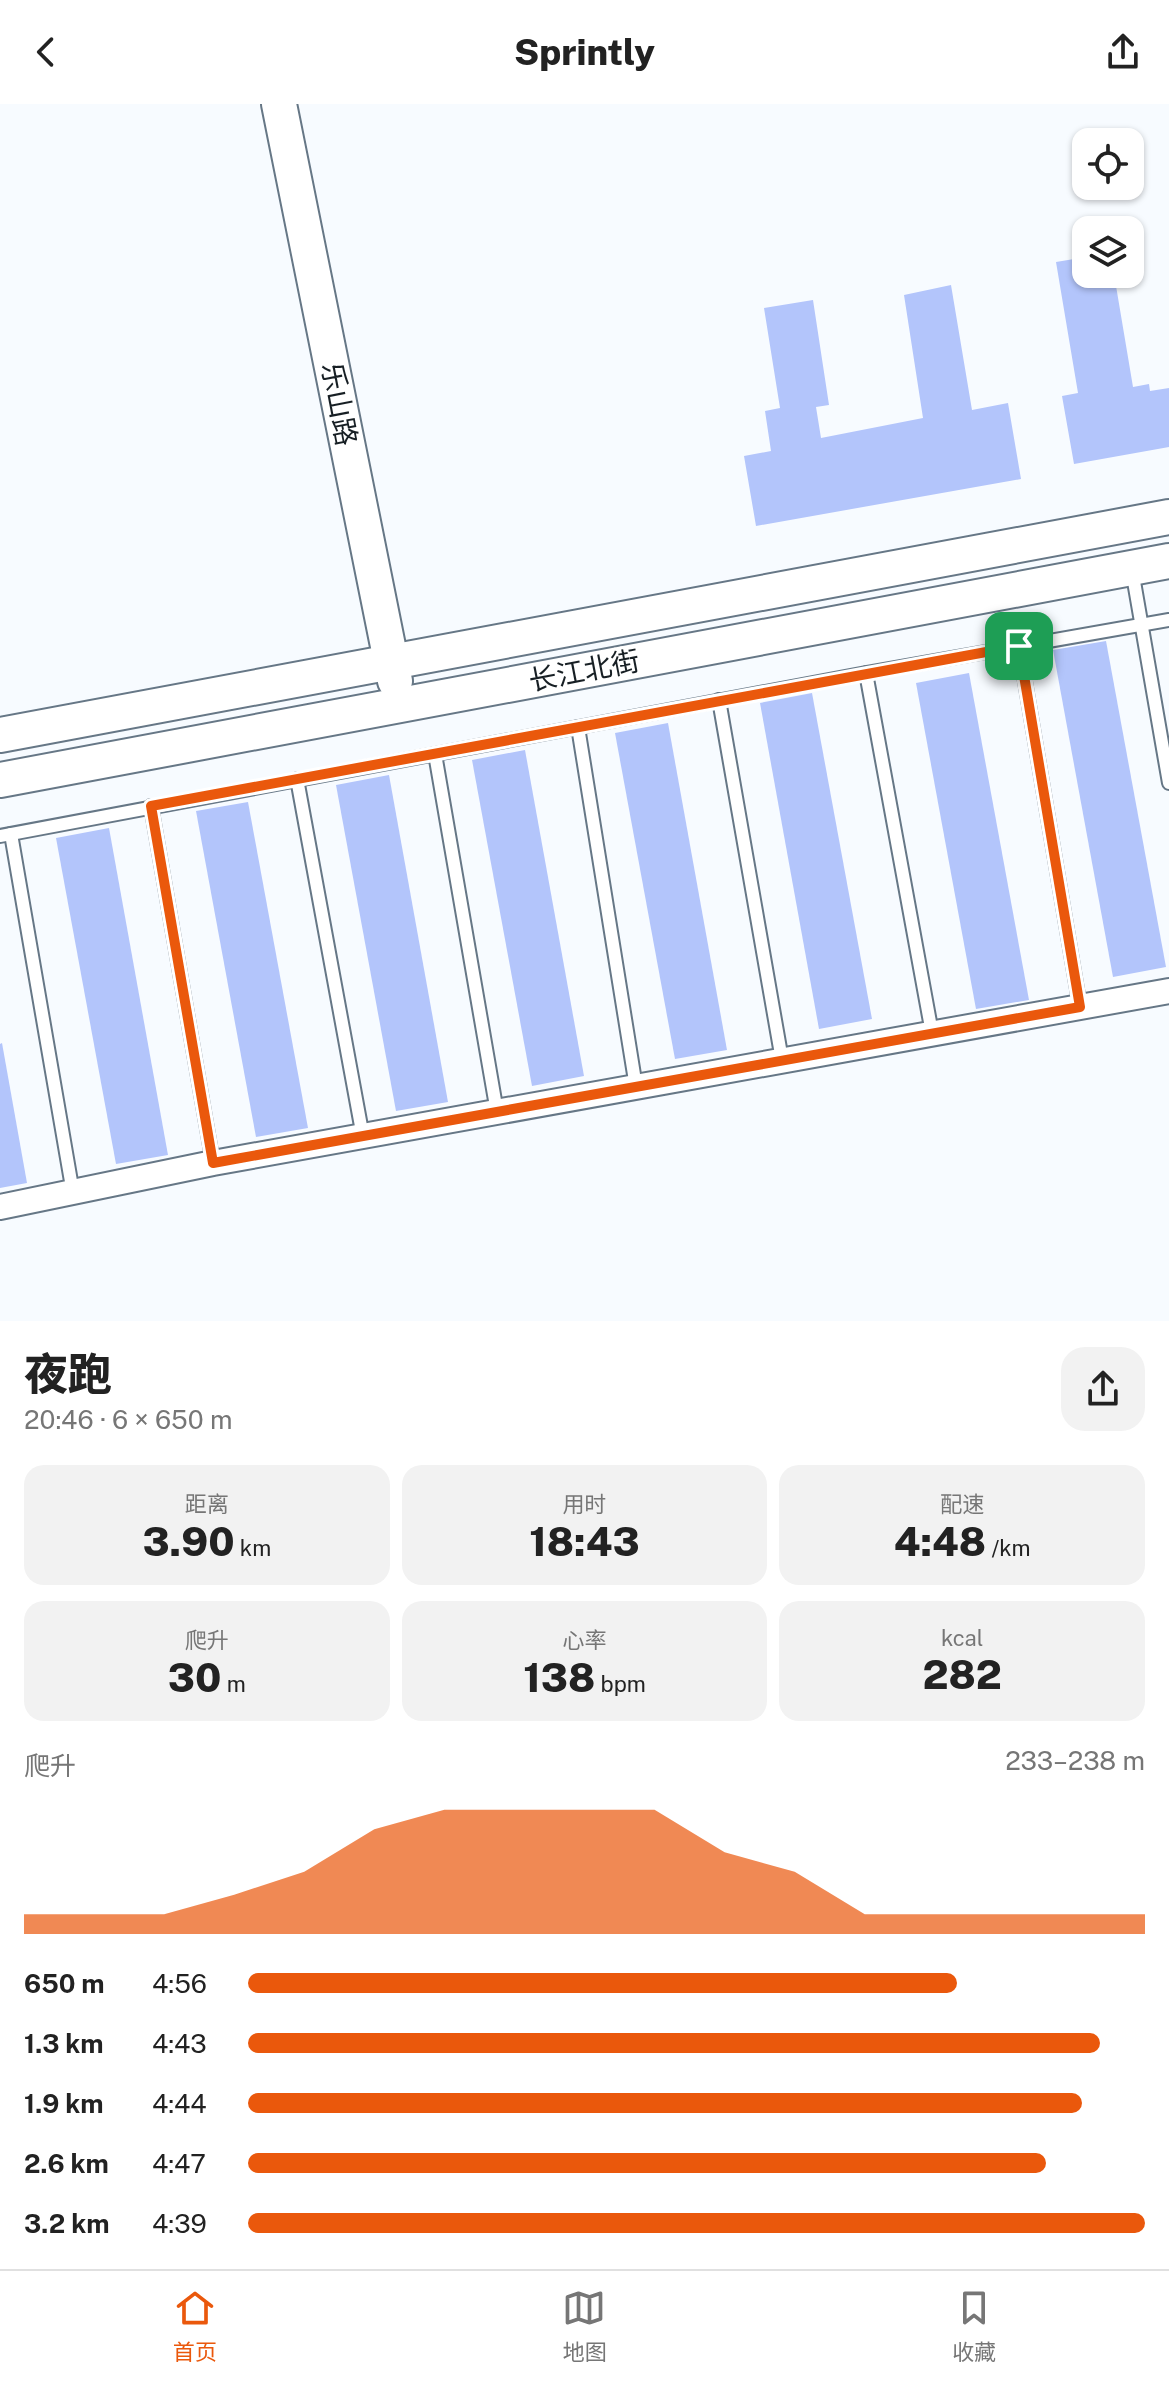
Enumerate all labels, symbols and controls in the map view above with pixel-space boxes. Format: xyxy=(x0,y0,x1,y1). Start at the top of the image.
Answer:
icon: back xyxy=(24,30,68,74)
icon: share xyxy=(1101,30,1145,74)
text: Sprintly xyxy=(514,31,655,73)
map controls xyxy=(1072,128,1144,288)
button: locate xyxy=(1072,128,1144,200)
button: layers xyxy=(1072,216,1144,288)
street label: 乐山路 xyxy=(316,360,364,448)
pin xyxy=(985,612,1053,680)
icon: arrive xyxy=(997,624,1041,668)
street label: 长江北街 xyxy=(526,643,642,697)
button: share xyxy=(1061,1347,1145,1431)
text: 夜跑 xyxy=(24,1348,112,1400)
text: 20:46 · 6 × 650 m xyxy=(24,1404,232,1435)
text: 距离 xyxy=(185,1491,229,1517)
text: 用时 xyxy=(562,1491,607,1517)
text: 配速 xyxy=(940,1491,984,1517)
text: 3.90 xyxy=(142,1518,235,1565)
text: 18:43 xyxy=(529,1518,640,1565)
text: 4:48 xyxy=(894,1518,986,1565)
text: km xyxy=(235,1535,271,1561)
text: /km xyxy=(986,1535,1031,1561)
text: kcal xyxy=(941,1625,983,1651)
text: 爬升 xyxy=(185,1627,229,1653)
text: 心率 xyxy=(562,1627,607,1653)
text: 282 xyxy=(922,1651,1002,1698)
text: 30 xyxy=(168,1654,221,1701)
text: 138 xyxy=(523,1654,595,1701)
text: m xyxy=(221,1671,246,1697)
text: bpm xyxy=(595,1671,646,1697)
text: 233–238 m xyxy=(1005,1745,1145,1776)
text: 爬升 xyxy=(24,1750,76,1781)
text: 650 m xyxy=(24,1968,105,1999)
text: 4:56 xyxy=(152,1968,207,1999)
text: 1.3 km xyxy=(24,2028,104,2059)
text: 4:43 xyxy=(152,2028,207,2059)
text: 1.9 km xyxy=(24,2088,103,2119)
text: 4:44 xyxy=(152,2088,207,2119)
text: 2.6 km xyxy=(24,2148,109,2179)
text: 4:47 xyxy=(152,2148,206,2179)
text: 3.2 km xyxy=(24,2208,110,2239)
text: 4:39 xyxy=(152,2208,207,2239)
tab: 首页 xyxy=(173,2286,217,2366)
tab: 地图 xyxy=(562,2286,606,2366)
tab: 收藏 xyxy=(952,2286,996,2366)

